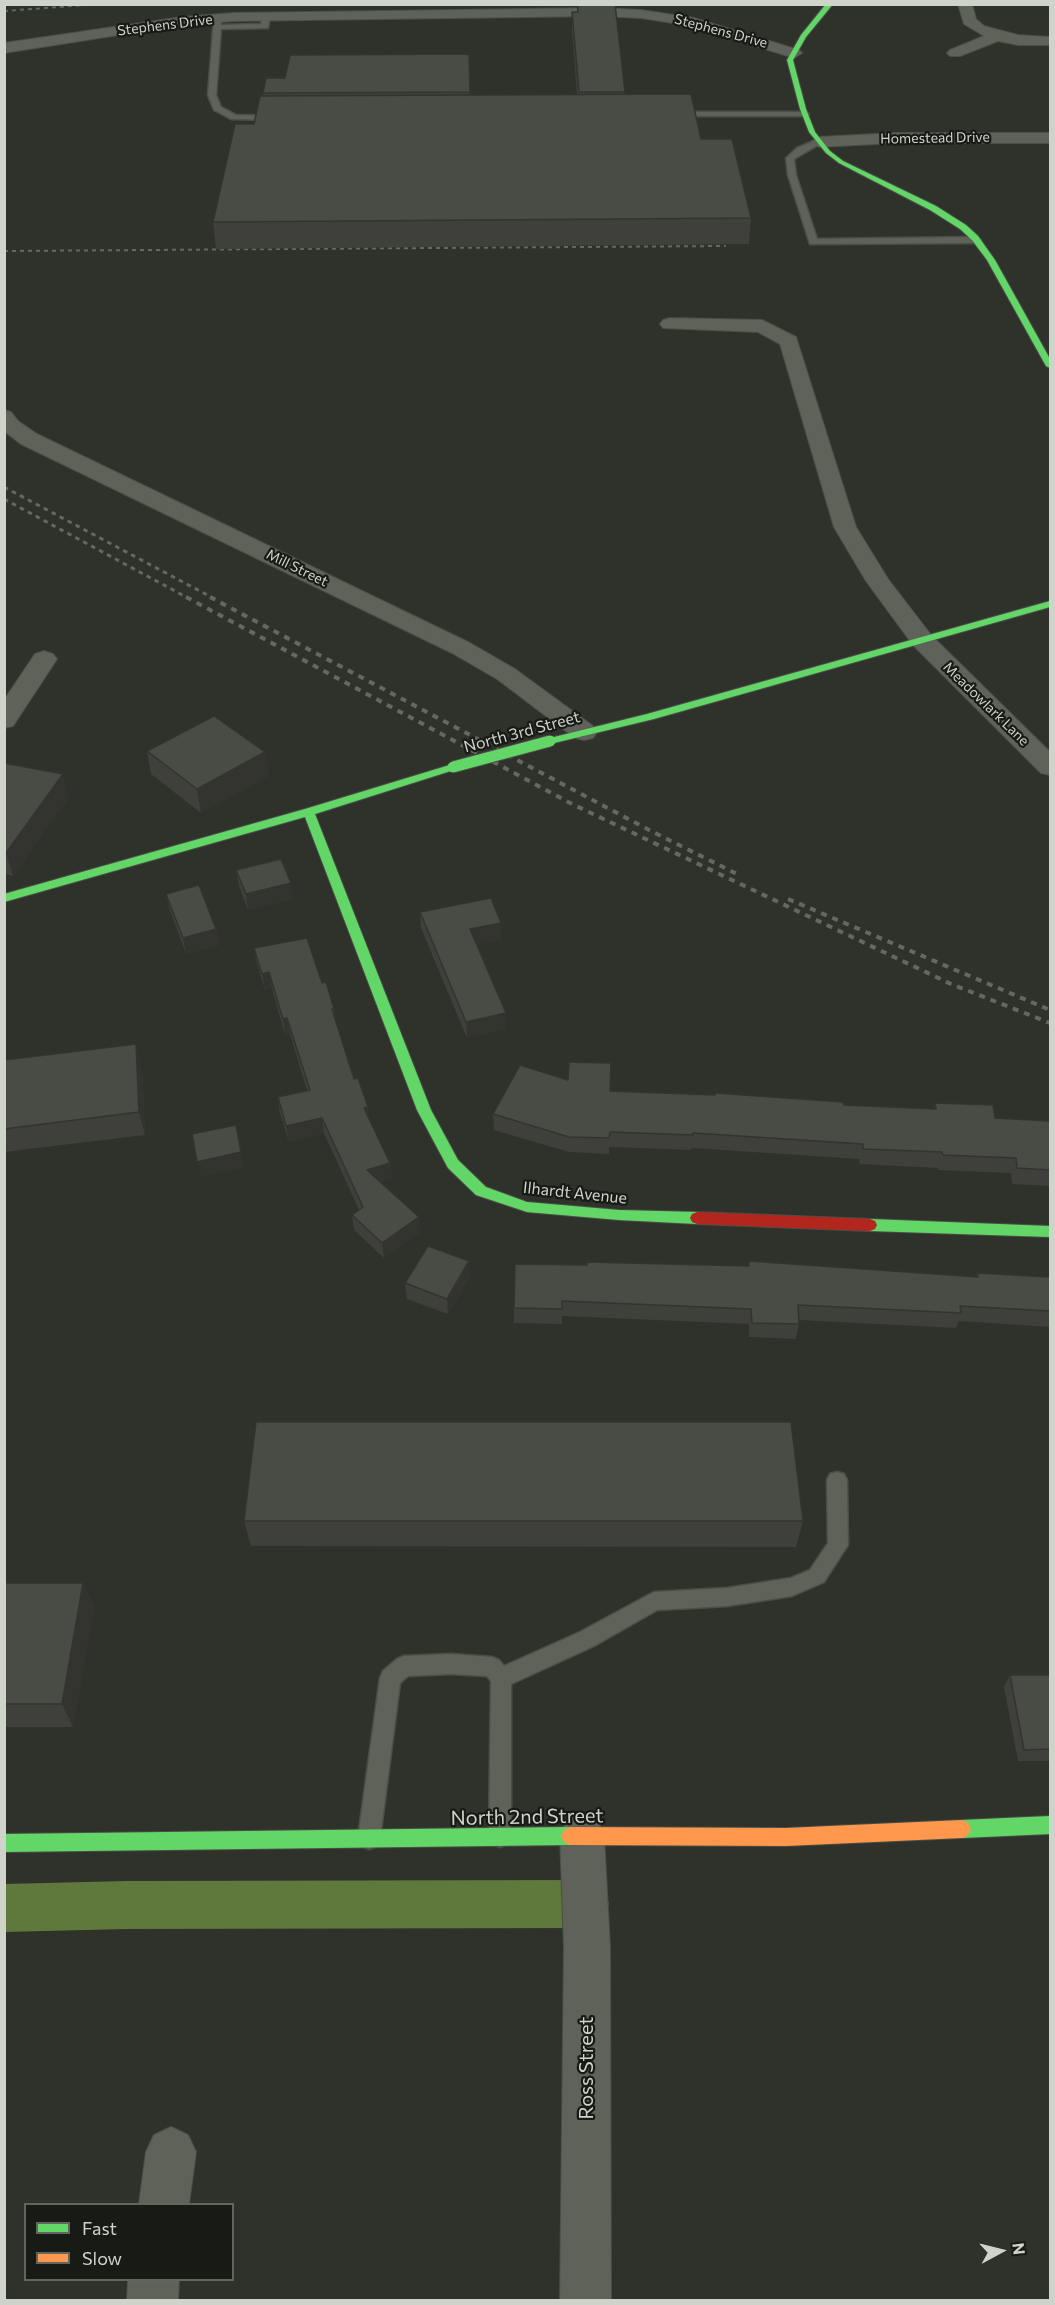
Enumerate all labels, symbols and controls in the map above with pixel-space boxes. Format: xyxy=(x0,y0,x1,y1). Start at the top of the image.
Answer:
street label: Stephens Drive xyxy=(116,11,214,39)
street label: Stephens Drive xyxy=(673,11,769,51)
street label: Homestead Drive xyxy=(880,129,990,147)
street label: Mill Street xyxy=(263,546,331,590)
street label: Meadowlark Lane xyxy=(940,659,1032,749)
street label: North 3rd Street xyxy=(462,707,582,757)
street label: Ilhardt Avenue xyxy=(522,1178,628,1208)
street label: North 2nd Street xyxy=(450,1804,604,1830)
street label: Ross Street xyxy=(574,2016,598,2120)
legend xyxy=(24,2203,234,2281)
text: Fast xyxy=(82,2217,117,2239)
north arrow xyxy=(971,2221,1031,2281)
text: N xyxy=(1009,2242,1030,2256)
text: Slow xyxy=(82,2247,122,2269)

